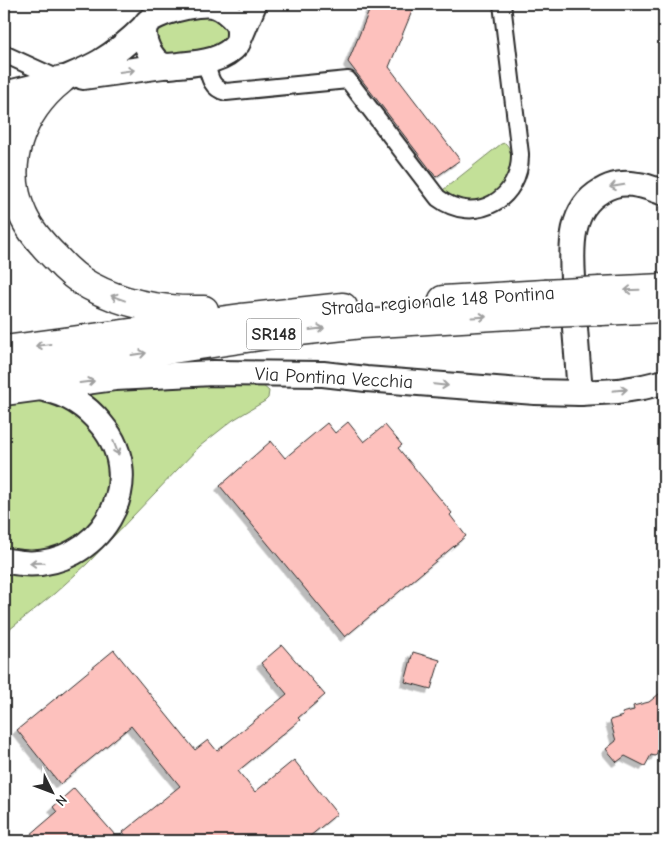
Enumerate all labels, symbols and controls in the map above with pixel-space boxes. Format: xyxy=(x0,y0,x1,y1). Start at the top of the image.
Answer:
one-way arrow xyxy=(119,66,135,76)
one-way arrow xyxy=(609,181,625,191)
street label: Strada regionale 148 Pontina xyxy=(321,282,555,320)
one-way arrow xyxy=(625,285,641,294)
one-way arrow xyxy=(111,293,126,302)
one-way arrow xyxy=(471,313,487,322)
road number: SR148 xyxy=(246,318,302,349)
one-way arrow xyxy=(308,324,324,334)
one-way arrow xyxy=(35,340,51,350)
one-way arrow xyxy=(130,349,146,359)
street label: Via Pontina Vecchia xyxy=(254,363,414,393)
one-way arrow xyxy=(78,377,94,387)
one-way arrow xyxy=(432,380,448,390)
one-way arrow xyxy=(612,385,628,395)
one-way arrow xyxy=(112,440,121,455)
one-way arrow xyxy=(29,558,45,568)
north arrow xyxy=(28,768,78,818)
text: N xyxy=(52,791,71,809)

